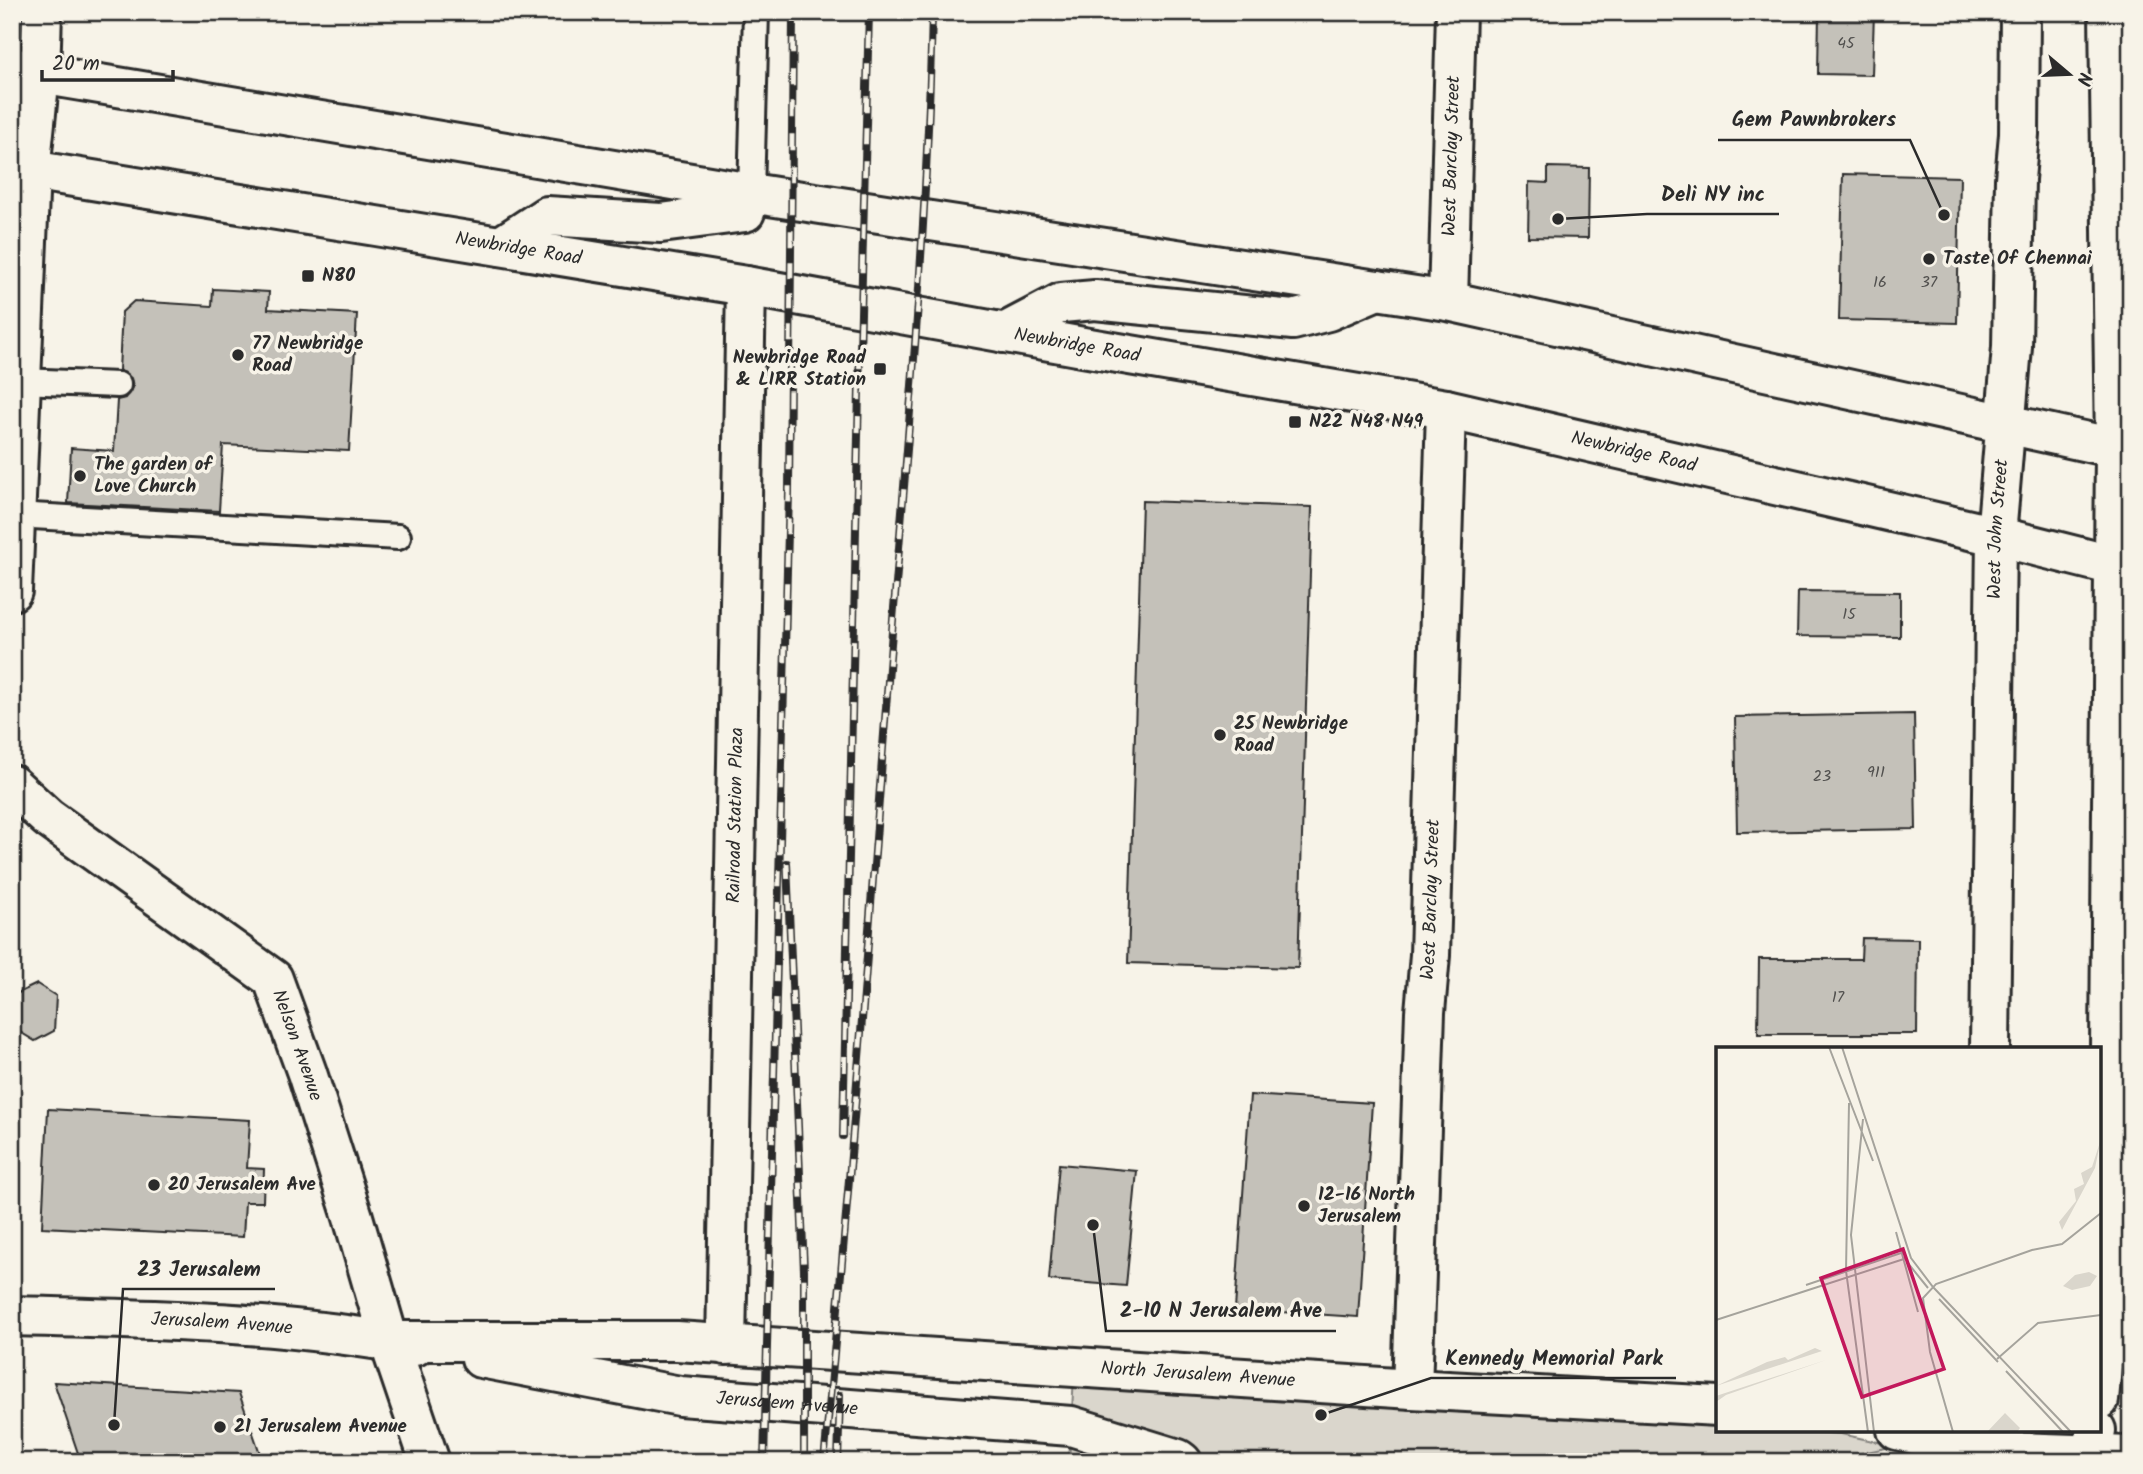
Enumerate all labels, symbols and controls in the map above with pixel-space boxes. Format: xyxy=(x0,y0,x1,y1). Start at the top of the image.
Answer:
house number: 45 xyxy=(1837,31,1856,56)
scale bar xyxy=(42,38,173,82)
north arrow xyxy=(2035,38,2104,108)
text: 20 m xyxy=(52,48,100,81)
text: N xyxy=(2067,68,2099,89)
street label: West Barclay Street xyxy=(1435,75,1469,237)
callout: Gem Pawnbrokers xyxy=(1718,98,1910,140)
text: Gem Pawnbrokers xyxy=(1732,104,1896,137)
callout: Deli NY inc xyxy=(1647,172,1779,214)
text: Deli NY inc xyxy=(1661,179,1765,212)
street label: Newbridge Road xyxy=(453,224,584,274)
place label: Taste Of Chennai xyxy=(1943,244,2093,274)
marker: Taste Of Chennai xyxy=(1921,251,1937,267)
place label: N80 xyxy=(322,261,355,291)
marker: N80 xyxy=(300,268,316,284)
house number: 16 xyxy=(1873,270,1887,295)
house number: 37 xyxy=(1921,270,1938,295)
street label: Newbridge Road xyxy=(1011,320,1143,372)
place label: 77 Newbridge Road xyxy=(252,329,363,381)
place label: Newbridge Road & LIRR Station xyxy=(733,343,867,395)
marker: 77 Newbridge Road xyxy=(230,347,246,363)
marker: Newbridge Road & LIRR Station xyxy=(872,361,888,377)
place label: N22 N48 N49 xyxy=(1309,407,1424,437)
marker: N22 N48 N49 xyxy=(1287,414,1303,430)
street label: Newbridge Road xyxy=(1568,423,1700,481)
place label: The garden of Love Church xyxy=(94,450,213,502)
street label: West John Street xyxy=(1980,457,2018,599)
marker: The garden of Love Church xyxy=(72,468,88,484)
house number: 15 xyxy=(1842,602,1857,627)
place label: 25 Newbridge Road xyxy=(1234,709,1348,761)
street label: Railroad Station Plaza xyxy=(719,727,753,903)
marker: 25 Newbridge Road xyxy=(1212,727,1228,743)
house number: 911 xyxy=(1867,760,1885,785)
house number: 23 xyxy=(1813,764,1831,789)
street label: West Barclay Street xyxy=(1413,818,1449,981)
street label: Nelson Avenue xyxy=(263,985,330,1105)
house number: 17 xyxy=(1832,985,1845,1010)
inset map xyxy=(1716,1047,2101,1432)
place label: 20 Jerusalem Ave xyxy=(168,1170,316,1200)
marker: 20 Jerusalem Ave xyxy=(146,1177,162,1193)
place label: 12-16 North Jerusalem xyxy=(1318,1180,1415,1232)
marker: 12-16 North Jerusalem xyxy=(1296,1198,1312,1214)
callout: 23 Jerusalem xyxy=(123,1247,275,1289)
text: 23 Jerusalem xyxy=(137,1254,261,1287)
callout: 2-10 N Jerusalem Ave xyxy=(1106,1289,1336,1331)
text: 2-10 N Jerusalem Ave xyxy=(1120,1295,1322,1328)
street label: Jerusalem Avenue xyxy=(150,1305,294,1344)
callout: Kennedy Memorial Park xyxy=(1431,1336,1676,1378)
text: Kennedy Memorial Park xyxy=(1445,1343,1663,1376)
street label: North Jerusalem Avenue xyxy=(1100,1354,1297,1396)
street label: Jerusalem Avenue xyxy=(715,1384,859,1425)
place label: 21 Jerusalem Avenue xyxy=(234,1412,407,1442)
marker: 21 Jerusalem Avenue xyxy=(212,1419,228,1435)

